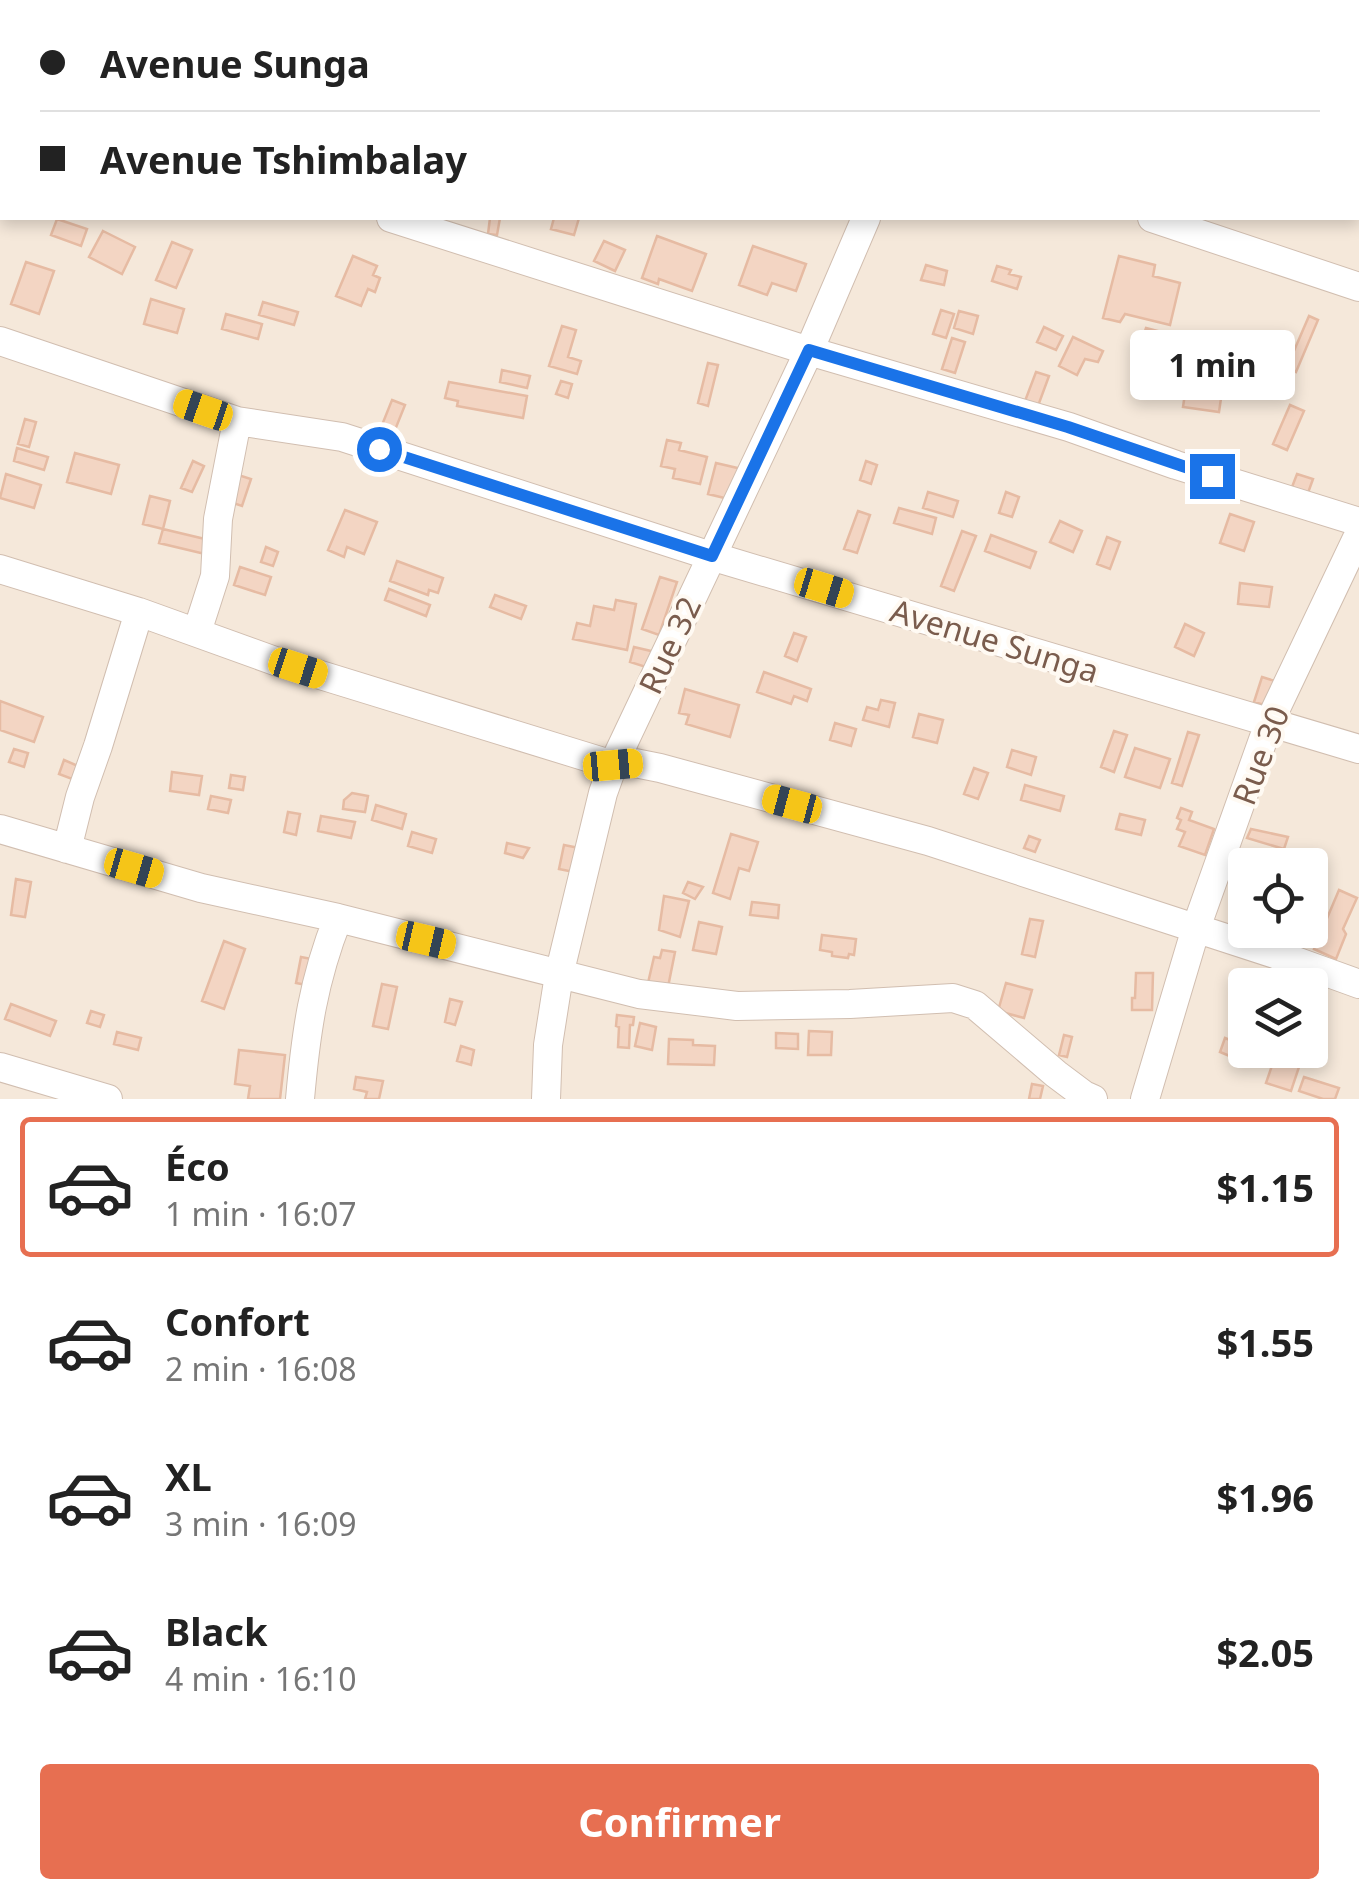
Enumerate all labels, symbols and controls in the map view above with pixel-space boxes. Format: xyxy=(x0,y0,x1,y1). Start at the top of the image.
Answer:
text: Avenue Sunga xyxy=(100,37,370,89)
text: Avenue Tshimbalay xyxy=(100,133,467,185)
callout: 1 min xyxy=(1130,331,1294,401)
text: 1 min xyxy=(1168,343,1257,386)
car xyxy=(170,386,236,434)
route start xyxy=(357,427,402,472)
route end xyxy=(1190,454,1235,499)
car xyxy=(791,565,857,611)
street label: Avenue Sunga xyxy=(886,588,1104,692)
street label: Rue 32 xyxy=(628,589,710,701)
car xyxy=(265,644,331,692)
street label: Rue 30 xyxy=(1222,699,1298,811)
car xyxy=(582,747,644,783)
car xyxy=(759,782,825,826)
car xyxy=(101,845,167,891)
map controls xyxy=(1228,848,1328,1068)
button: locate xyxy=(1228,848,1328,948)
car xyxy=(393,919,459,961)
button: layers xyxy=(1228,968,1328,1068)
text: Éco xyxy=(165,1140,230,1192)
icon: car xyxy=(45,1142,135,1232)
text: $1.15 xyxy=(1216,1161,1314,1213)
text: 1 min · 16:07 xyxy=(165,1192,357,1235)
text: Confort xyxy=(165,1295,310,1347)
icon: car xyxy=(45,1297,135,1387)
text: $1.55 xyxy=(1216,1316,1314,1368)
text: 2 min · 16:08 xyxy=(165,1347,357,1390)
text: XL xyxy=(165,1450,212,1502)
icon: car xyxy=(45,1452,135,1542)
text: $1.96 xyxy=(1216,1471,1314,1523)
text: 3 min · 16:09 xyxy=(165,1502,357,1545)
text: Black xyxy=(165,1605,268,1657)
icon: car xyxy=(45,1607,135,1697)
text: $2.05 xyxy=(1216,1626,1314,1678)
text: 4 min · 16:10 xyxy=(165,1657,357,1700)
button: Confirmer xyxy=(40,1764,1319,1879)

